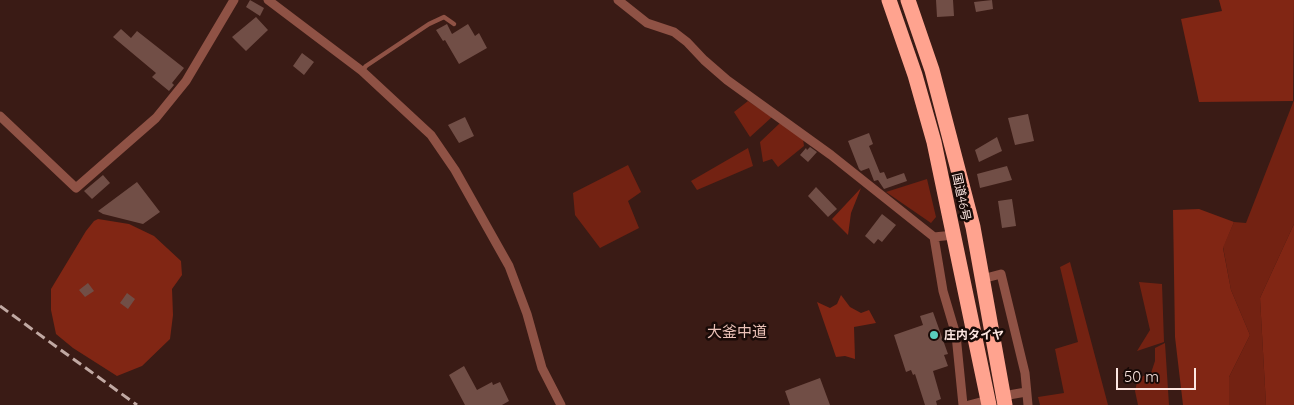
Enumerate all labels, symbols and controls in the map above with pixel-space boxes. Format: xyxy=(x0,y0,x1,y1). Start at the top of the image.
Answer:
street label: 国道46号 xyxy=(949,172,973,222)
district label: 大釜中道 xyxy=(707,323,767,341)
place label: 庄内タイヤ xyxy=(944,328,1004,342)
marker: 庄内タイヤ xyxy=(928,329,940,341)
scale bar xyxy=(1119,358,1199,390)
text: 50 m xyxy=(1124,367,1159,386)

